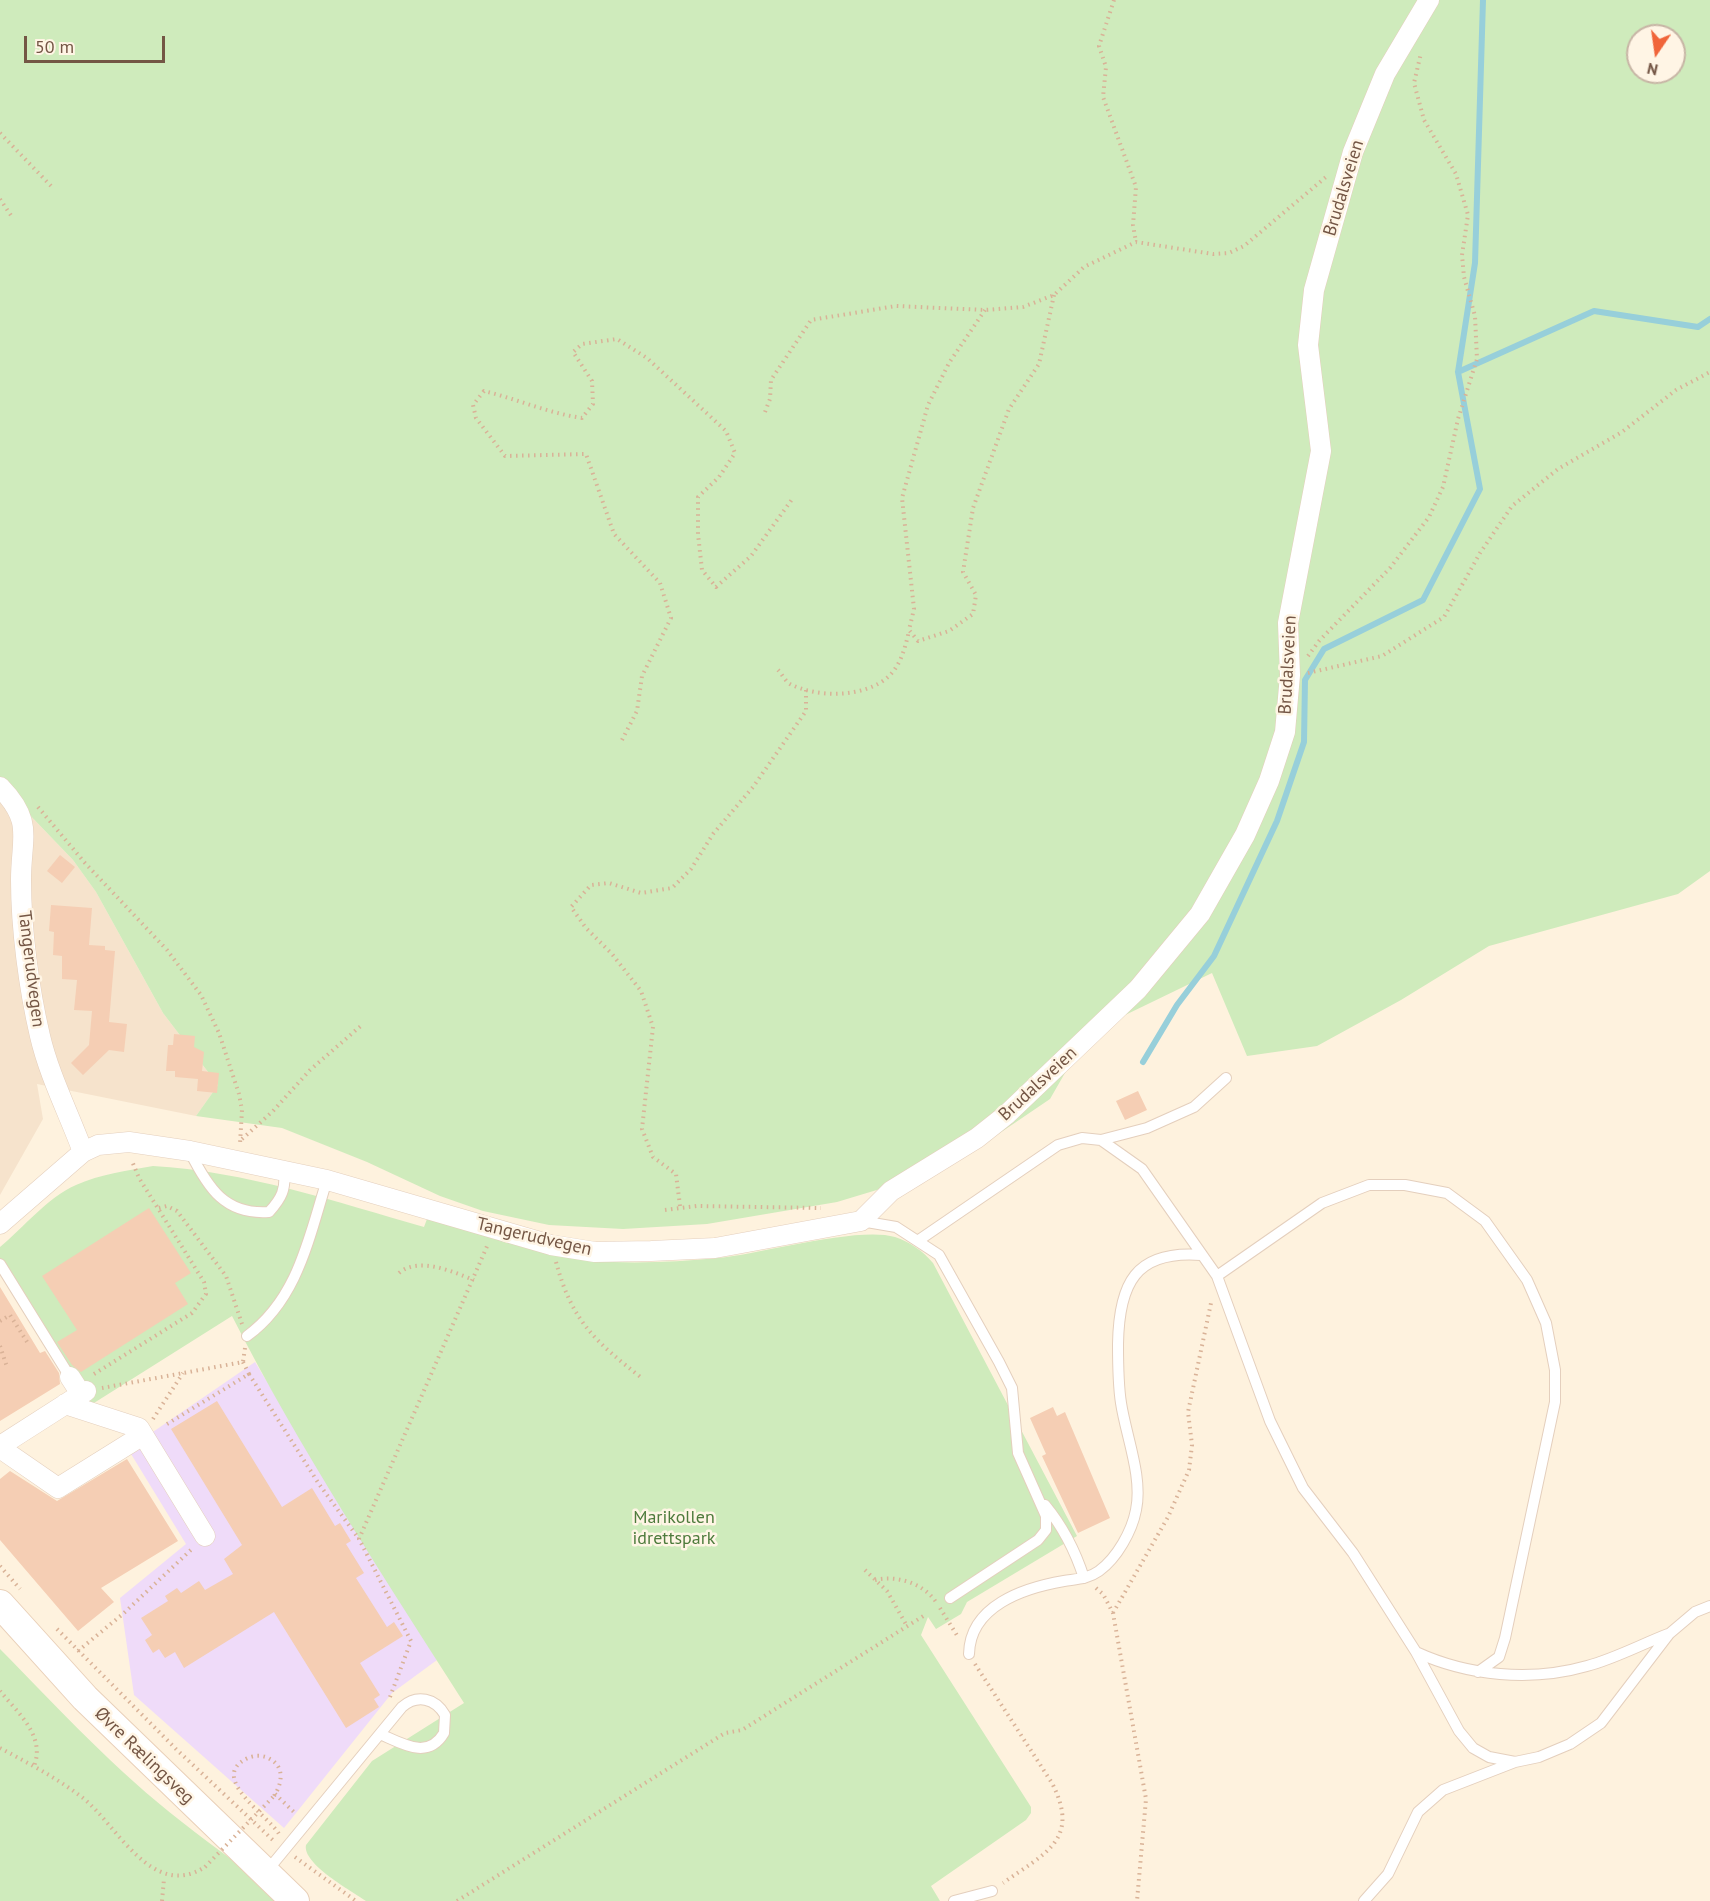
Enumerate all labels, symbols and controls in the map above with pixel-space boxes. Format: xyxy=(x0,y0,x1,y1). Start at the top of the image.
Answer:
scale bar xyxy=(27,24,168,62)
north arrow xyxy=(1626,24,1686,84)
text: 50 m xyxy=(35,35,74,58)
text: N xyxy=(1645,59,1660,81)
street label: Brudalsveien xyxy=(1319,137,1369,239)
street label: Brudalsveien xyxy=(1275,615,1301,715)
street label: Tangerudvegen xyxy=(13,909,49,1029)
street label: Brudalsveien xyxy=(994,1042,1082,1126)
street label: Tangerudvegen xyxy=(474,1213,594,1261)
park label: Marikollen idrettspark xyxy=(633,1507,715,1550)
street label: Øvre Rælingsveg xyxy=(90,1703,198,1809)

